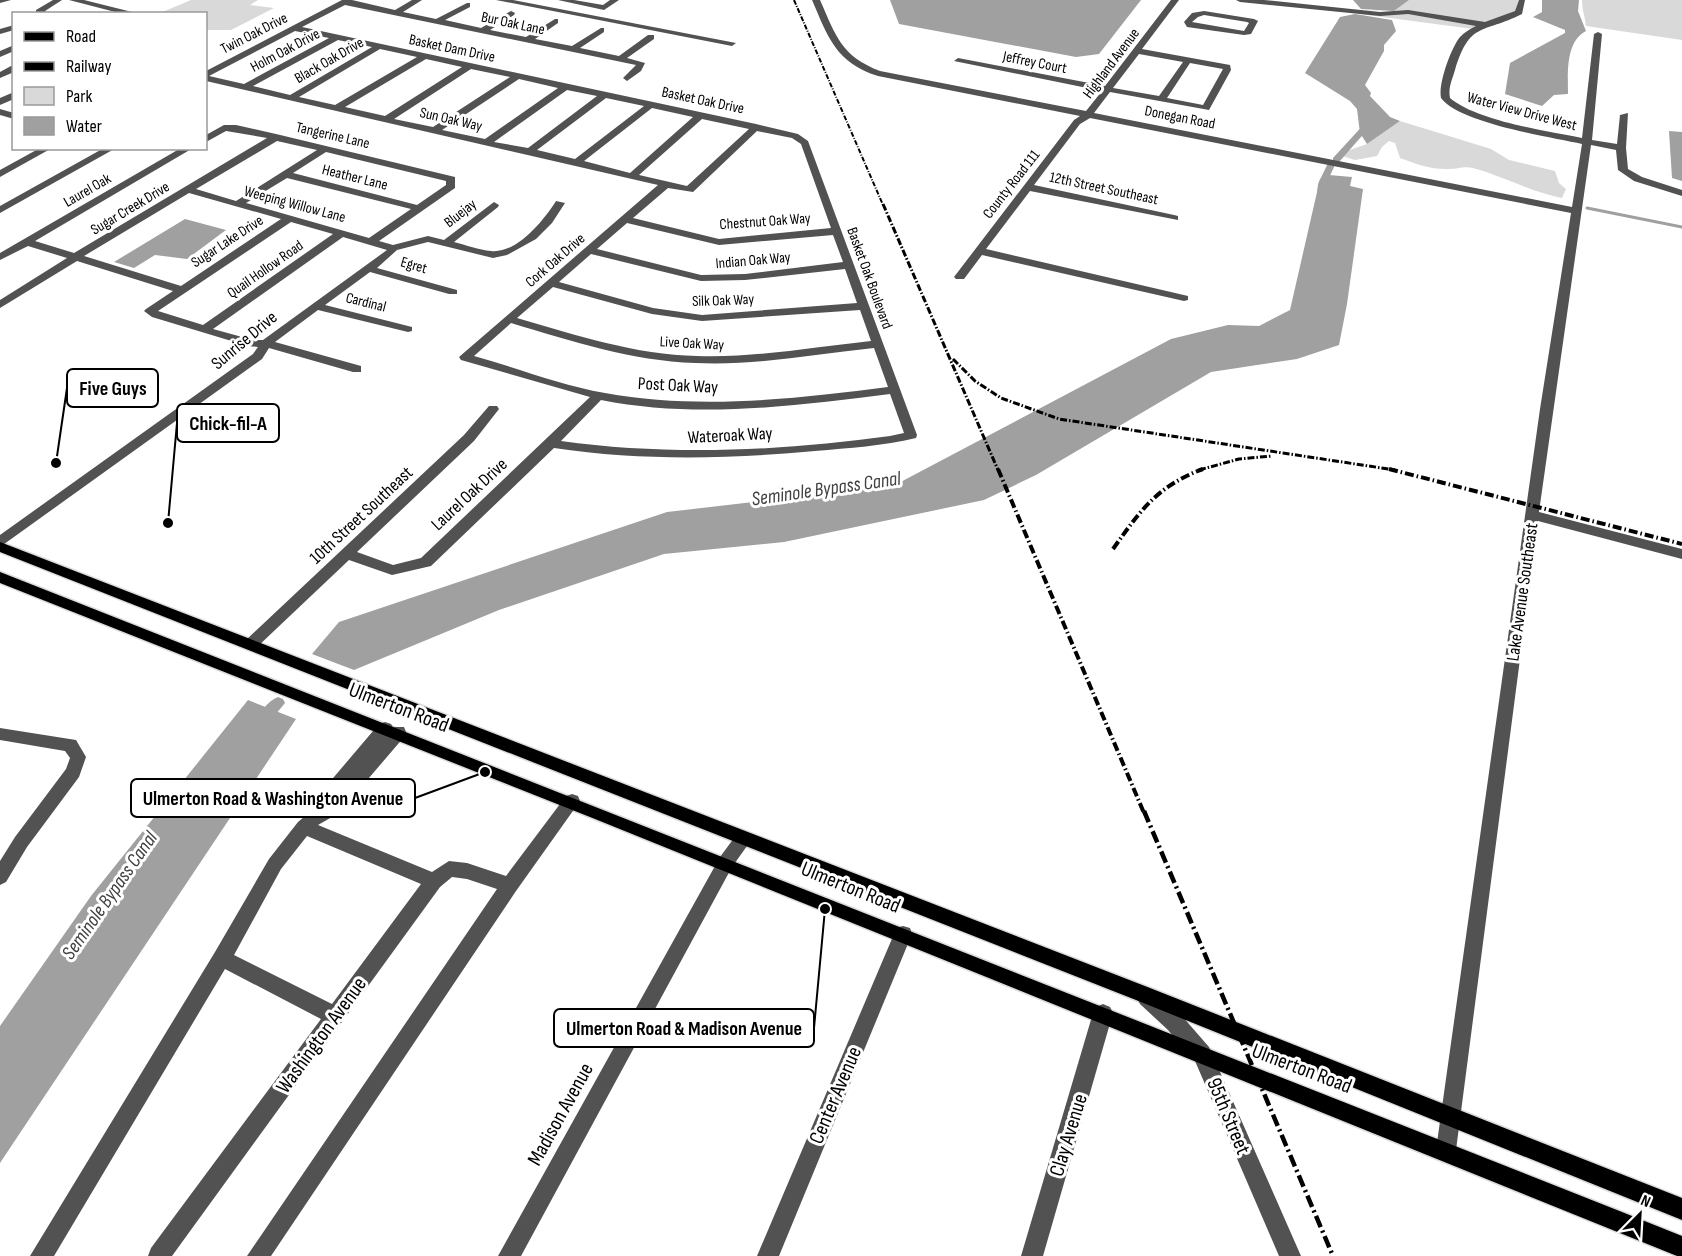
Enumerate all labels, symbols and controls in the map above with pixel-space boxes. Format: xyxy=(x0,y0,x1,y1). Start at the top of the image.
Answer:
street label: Bur Oak Lane xyxy=(479,7,546,39)
street label: Twin Oak Drive xyxy=(217,8,291,58)
legend xyxy=(12,12,207,150)
street label: Holm Oak Drive xyxy=(247,24,323,77)
street label: Highland Avenue xyxy=(1079,24,1144,102)
text: Road xyxy=(66,26,96,47)
street label: Basket Dam Drive xyxy=(407,30,497,67)
street label: Black Oak Drive xyxy=(291,33,367,88)
street label: Jeffrey Court xyxy=(1000,47,1069,78)
text: Railway xyxy=(66,56,111,77)
street label: Basket Oak Drive xyxy=(660,83,746,118)
text: Park xyxy=(66,86,92,107)
street label: Water View Drive West xyxy=(1465,88,1579,135)
street label: Donegan Road xyxy=(1143,101,1217,134)
street label: Sun Oak Way xyxy=(418,103,484,136)
text: Water xyxy=(66,116,102,137)
street label: Tangerine Lane xyxy=(294,118,372,153)
street label: County Road 111 xyxy=(979,146,1045,222)
street label: Heather Lane xyxy=(320,160,390,195)
street label: 12th Street Southeast xyxy=(1048,168,1160,209)
street label: Laurel Oak xyxy=(60,169,115,212)
street label: Sugar Creek Drive xyxy=(87,177,173,239)
street label: Weeping Willow Lane xyxy=(242,182,348,227)
street label: Bluejay xyxy=(440,195,480,232)
street label: Chestnut Oak Way xyxy=(719,209,811,234)
street label: Sugar Lake Drive xyxy=(188,211,267,272)
street label: Basket Oak Boulevard xyxy=(842,225,897,332)
street label: Cork Oak Drive xyxy=(521,229,589,292)
street label: Quail Hollow Road xyxy=(223,236,307,303)
street label: Indian Oak Way xyxy=(715,248,791,273)
street label: Egret xyxy=(398,253,430,278)
street label: Cardinal xyxy=(344,288,388,317)
street label: Silk Oak Way xyxy=(692,290,755,311)
street label: Sunrise Drive xyxy=(207,307,281,374)
street label: Live Oak Way xyxy=(659,332,725,355)
callout: Five Guys xyxy=(67,369,158,407)
street label: Post Oak Way xyxy=(637,373,719,398)
text: Five Guys xyxy=(79,377,147,401)
callout: Chick-fil-A xyxy=(177,404,279,442)
text: Chick-fil-A xyxy=(189,412,267,436)
street label: Wateroak Way xyxy=(687,423,773,448)
street label: Laurel Oak Drive xyxy=(427,454,512,535)
street label: 10th Street Southeast xyxy=(305,462,418,568)
water label: Seminole Bypass Canal xyxy=(750,466,904,511)
street label: Lake Avenue Southeast xyxy=(1502,521,1543,662)
street label: Ulmerton Road xyxy=(345,677,452,738)
callout: Ulmerton Road & Washington Avenue xyxy=(131,779,415,817)
text: Ulmerton Road & Washington Avenue xyxy=(143,787,403,811)
water label: Seminole Bypass Canal xyxy=(57,826,164,964)
street label: Ulmerton Road xyxy=(798,856,904,919)
street label: Washington Avenue xyxy=(271,972,372,1098)
callout: Ulmerton Road & Madison Avenue xyxy=(554,1009,814,1047)
text: Ulmerton Road & Madison Avenue xyxy=(566,1017,802,1041)
street label: Ulmerton Road xyxy=(1248,1038,1355,1099)
street label: Center Avenue xyxy=(804,1043,867,1147)
street label: Madison Avenue xyxy=(522,1059,599,1170)
street label: 95th Street xyxy=(1201,1074,1256,1158)
street label: Clay Avenue xyxy=(1044,1091,1093,1179)
north arrow xyxy=(1610,1184,1670,1244)
text: N xyxy=(1638,1191,1653,1212)

